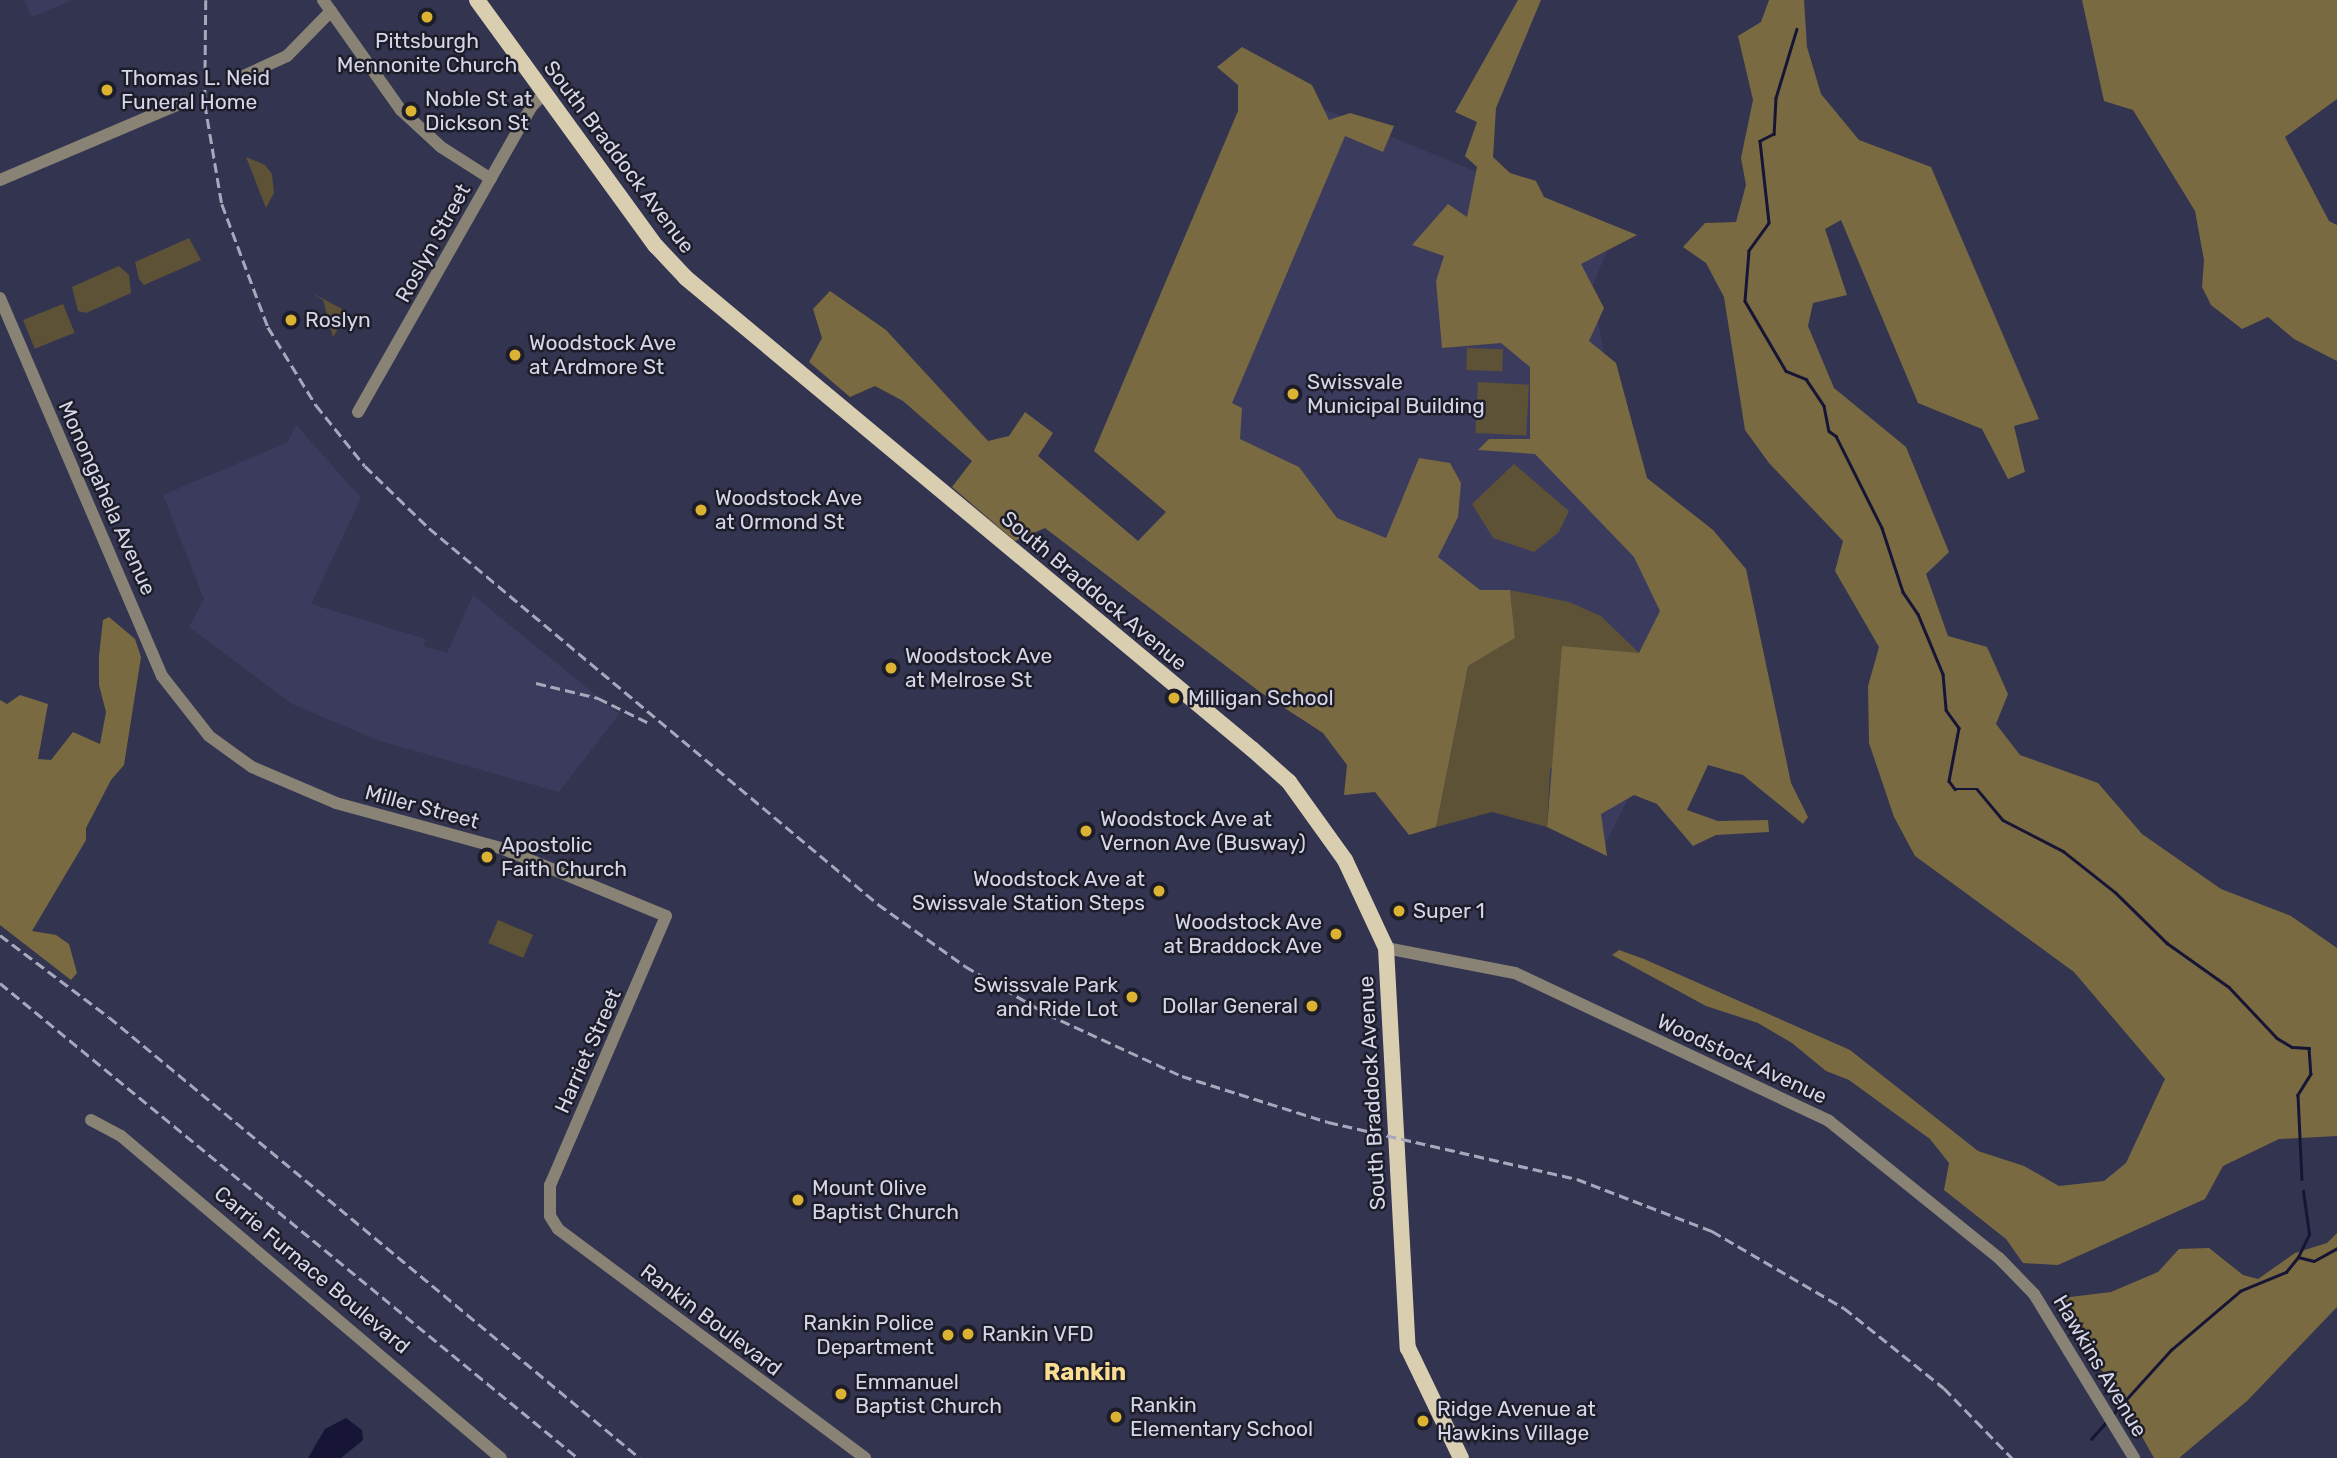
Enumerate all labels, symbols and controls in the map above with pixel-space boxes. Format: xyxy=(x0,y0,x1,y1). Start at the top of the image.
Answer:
marker: Pittsburgh Mennonite Church xyxy=(419,9,435,25)
place label: Pittsburgh Mennonite Church xyxy=(337,28,517,78)
street label: South Braddock Avenue xyxy=(538,55,700,259)
place label: Thomas L. Neid Funeral Home xyxy=(121,65,270,115)
marker: Thomas L. Neid Funeral Home xyxy=(99,82,115,98)
place label: Noble St at Dickson St xyxy=(425,86,532,136)
marker: Noble St at Dickson St xyxy=(403,103,419,119)
street label: Roslyn Street xyxy=(390,179,476,307)
place label: Roslyn xyxy=(305,307,371,333)
marker: Roslyn xyxy=(283,312,299,328)
place label: Woodstock Ave at Ardmore St xyxy=(529,330,677,380)
marker: Woodstock Ave at Ardmore St xyxy=(507,347,523,363)
place label: Swissvale Municipal Building xyxy=(1307,369,1485,419)
marker: Swissvale Municipal Building xyxy=(1285,386,1301,402)
street label: Monongahela Avenue xyxy=(53,397,161,599)
place label: Woodstock Ave at Ormond St xyxy=(715,485,863,535)
marker: Woodstock Ave at Ormond St xyxy=(693,502,709,518)
street label: South Braddock Avenue xyxy=(996,506,1192,676)
place label: Woodstock Ave at Melrose St xyxy=(905,643,1053,693)
marker: Woodstock Ave at Melrose St xyxy=(883,660,899,676)
place label: Milligan School xyxy=(1188,685,1334,711)
marker: Milligan School xyxy=(1166,690,1182,706)
street label: Miller Street xyxy=(362,780,482,834)
place label: Woodstock Ave at Vernon Ave (Busway) xyxy=(1100,806,1307,856)
marker: Woodstock Ave at Vernon Ave (Busway) xyxy=(1078,823,1094,839)
place label: Apostolic Faith Church xyxy=(501,832,627,882)
marker: Apostolic Faith Church xyxy=(479,849,495,865)
place label: Woodstock Ave at Swissvale Station Steps xyxy=(912,866,1145,916)
marker: Woodstock Ave at Swissvale Station Steps xyxy=(1151,883,1167,899)
place label: Super 1 xyxy=(1413,898,1485,924)
marker: Super 1 xyxy=(1391,903,1407,919)
place label: Woodstock Ave at Braddock Ave xyxy=(1163,909,1322,959)
marker: Woodstock Ave at Braddock Ave xyxy=(1328,926,1344,942)
place label: Swissvale Park and Ride Lot xyxy=(973,972,1118,1022)
street label: South Braddock Avenue xyxy=(1353,975,1391,1211)
street label: Harriet Street xyxy=(549,985,627,1117)
marker: Swissvale Park and Ride Lot xyxy=(1124,989,1140,1005)
place label: Dollar General xyxy=(1162,993,1298,1019)
marker: Dollar General xyxy=(1304,998,1320,1014)
street label: Woodstock Avenue xyxy=(1653,1008,1831,1110)
place label: Mount Olive Baptist Church xyxy=(812,1175,959,1225)
street label: Carrie Furnace Boulevard xyxy=(209,1181,415,1359)
marker: Mount Olive Baptist Church xyxy=(790,1192,806,1208)
street label: Rankin Boulevard xyxy=(635,1259,787,1381)
street label: Hawkins Avenue xyxy=(2048,1290,2152,1442)
place label: Rankin Police Department xyxy=(803,1310,934,1360)
place label: Rankin VFD xyxy=(982,1321,1094,1347)
marker: Rankin VFD xyxy=(960,1326,976,1342)
marker: Rankin Police Department xyxy=(940,1327,956,1343)
district label: Rankin xyxy=(1044,1359,1126,1387)
place label: Emmanuel Baptist Church xyxy=(855,1369,1002,1419)
marker: Emmanuel Baptist Church xyxy=(833,1386,849,1402)
place label: Rankin Elementary School xyxy=(1130,1392,1314,1442)
place label: Ridge Avenue at Hawkins Village xyxy=(1437,1396,1596,1446)
marker: Rankin Elementary School xyxy=(1108,1409,1124,1425)
marker: Ridge Avenue at Hawkins Village xyxy=(1415,1413,1431,1429)

